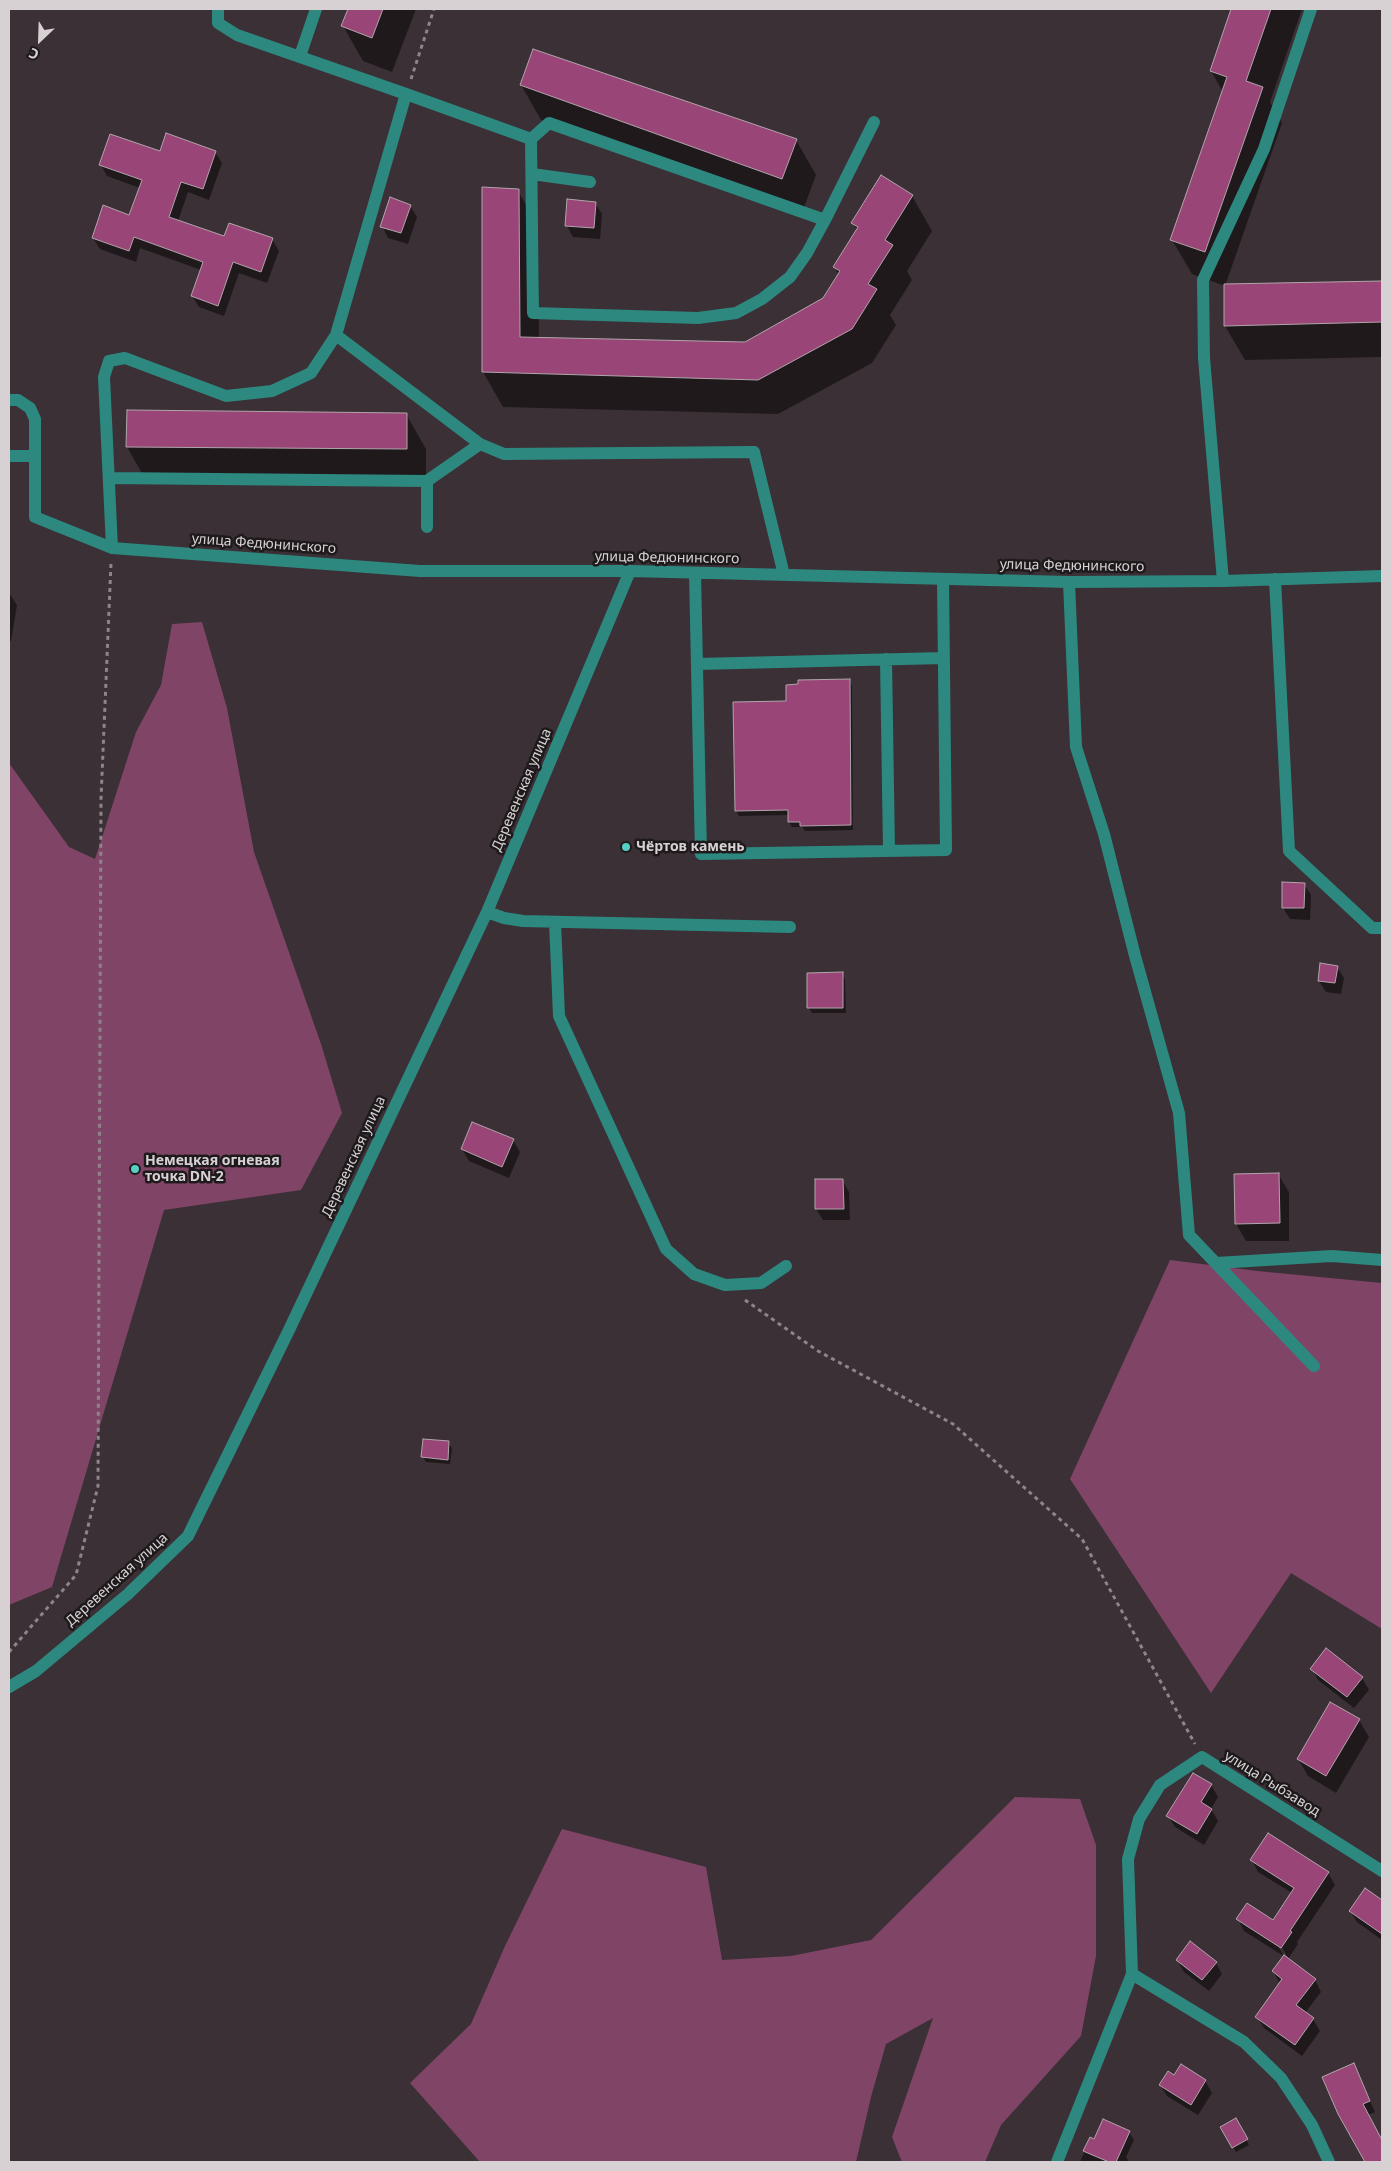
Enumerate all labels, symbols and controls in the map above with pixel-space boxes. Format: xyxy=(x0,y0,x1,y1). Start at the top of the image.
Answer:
north arrow xyxy=(15,15,65,65)
text: С xyxy=(26,44,42,65)
street label: улица Федюнинского xyxy=(191,531,337,557)
street label: улица Федюнинского xyxy=(595,548,739,568)
street label: улица Федюнинского xyxy=(1000,556,1144,576)
street label: Деревенская улица xyxy=(489,726,555,854)
place label: Чёртов камень xyxy=(636,839,745,855)
marker: Чёртов камень xyxy=(620,841,632,853)
street label: Деревенская улица xyxy=(319,1094,389,1220)
place label: Немецкая огневая точка DN-2 xyxy=(145,1153,280,1186)
marker: Немецкая огневая точка DN-2 xyxy=(129,1163,141,1175)
street label: Деревенская улица xyxy=(62,1530,172,1630)
street label: улица Рыбзавод xyxy=(1221,1748,1323,1820)

